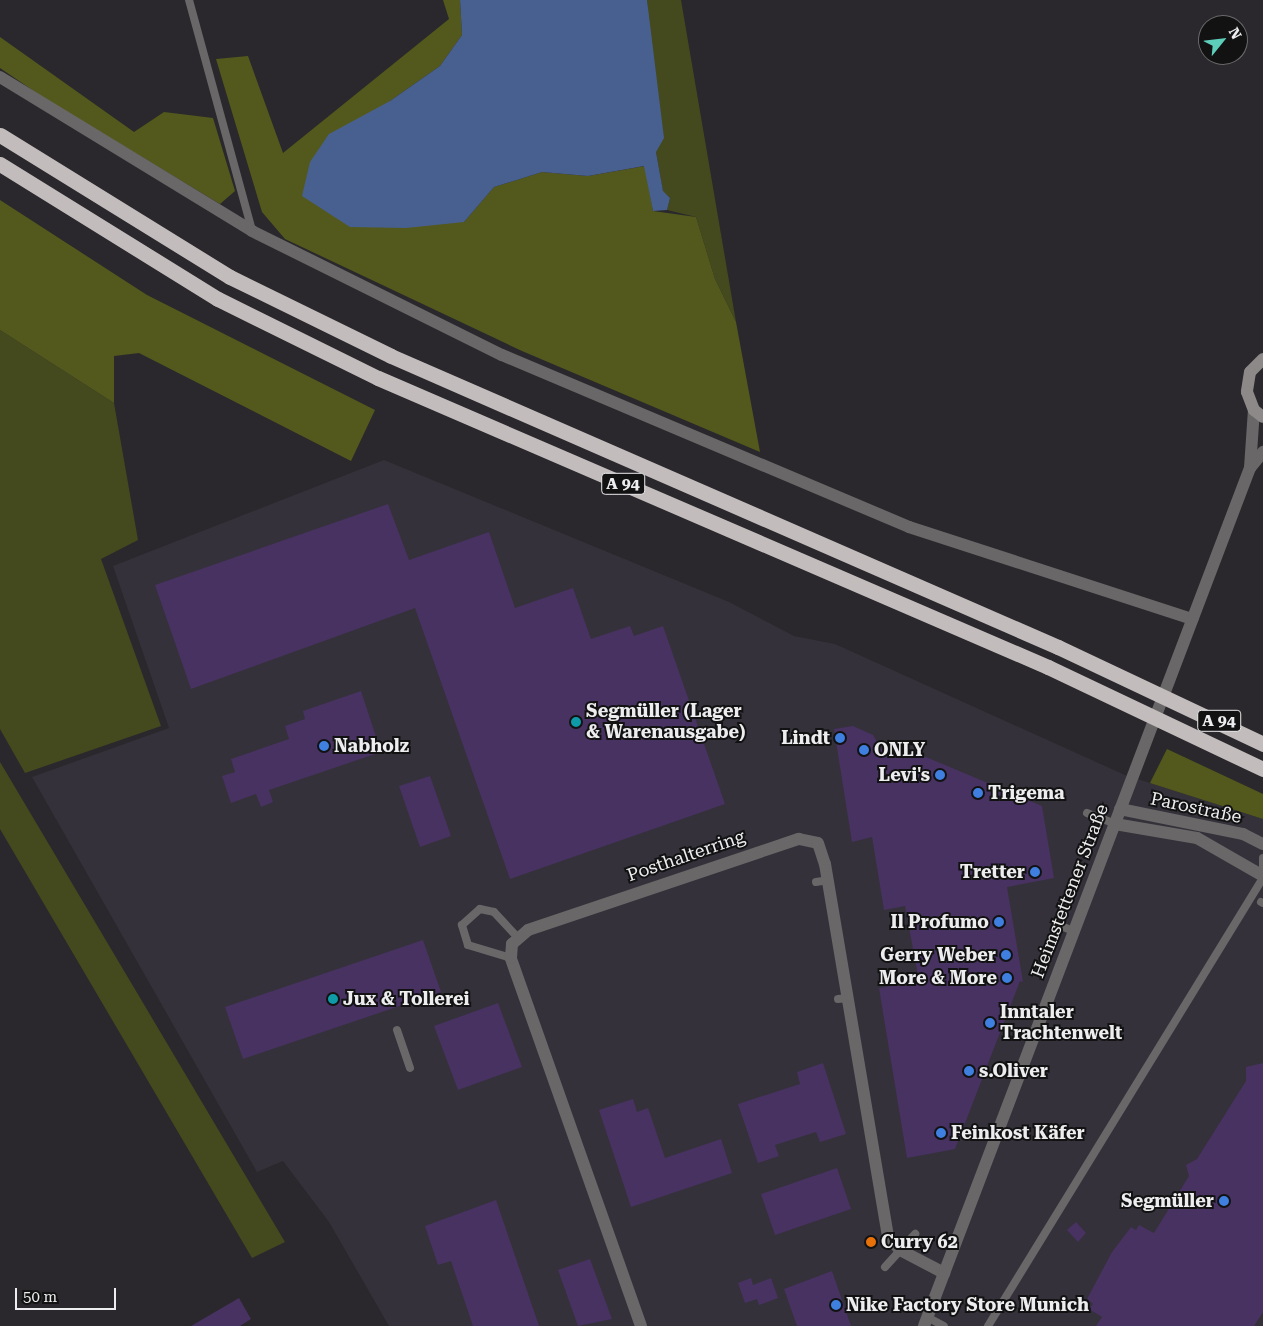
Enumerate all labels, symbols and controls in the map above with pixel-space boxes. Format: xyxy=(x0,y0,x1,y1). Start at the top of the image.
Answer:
north arrow xyxy=(1198,15,1248,65)
text: N xyxy=(1226,25,1245,42)
road number: A 94 xyxy=(600,470,646,498)
place label: Segmüller (Lager & Warenausgabe) xyxy=(586,701,745,744)
road number: A 94 xyxy=(1196,708,1242,734)
marker: Segmüller (Lager & Warenausgabe) xyxy=(570,716,582,728)
place label: Lindt xyxy=(781,727,830,749)
marker: Lindt xyxy=(834,732,846,744)
place label: Nabholz xyxy=(334,735,409,757)
place label: ONLY xyxy=(874,739,925,761)
marker: Nabholz xyxy=(318,740,330,752)
marker: ONLY xyxy=(858,744,870,756)
place label: Levi's xyxy=(879,764,930,786)
marker: Levi's xyxy=(934,769,946,781)
place label: Trigema xyxy=(988,782,1065,804)
marker: Trigema xyxy=(972,787,984,799)
street label: Parostraße xyxy=(1149,788,1243,828)
street label: Heimstettener Straße xyxy=(1027,801,1113,981)
street label: Posthalterring xyxy=(624,826,748,886)
place label: Tretter xyxy=(960,861,1025,883)
marker: Tretter xyxy=(1029,866,1041,878)
place label: Il Profumo xyxy=(891,911,989,933)
marker: Il Profumo xyxy=(993,916,1005,928)
place label: Gerry Weber xyxy=(880,944,996,966)
marker: Gerry Weber xyxy=(1000,949,1012,961)
place label: More & More xyxy=(879,967,997,989)
marker: More & More xyxy=(1001,972,1013,984)
place label: Jux & Tollerei xyxy=(343,988,470,1010)
marker: Jux & Tollerei xyxy=(327,993,339,1005)
place label: Inntaler Trachtenwelt xyxy=(1000,1002,1122,1044)
marker: Inntaler Trachtenwelt xyxy=(984,1017,996,1029)
place label: s.Oliver xyxy=(979,1060,1048,1082)
marker: s.Oliver xyxy=(963,1065,975,1077)
place label: Feinkost Käfer xyxy=(951,1122,1085,1144)
marker: Feinkost Käfer xyxy=(935,1127,947,1139)
place label: Segmüller xyxy=(1121,1190,1214,1212)
marker: Segmüller xyxy=(1218,1195,1230,1207)
place label: Curry 62 xyxy=(881,1231,958,1253)
marker: Curry 62 xyxy=(865,1236,877,1248)
scale bar xyxy=(18,1278,119,1310)
text: 50 m xyxy=(23,1288,57,1306)
place label: Nike Factory Store Munich xyxy=(846,1294,1089,1316)
marker: Nike Factory Store Munich xyxy=(830,1299,842,1311)

